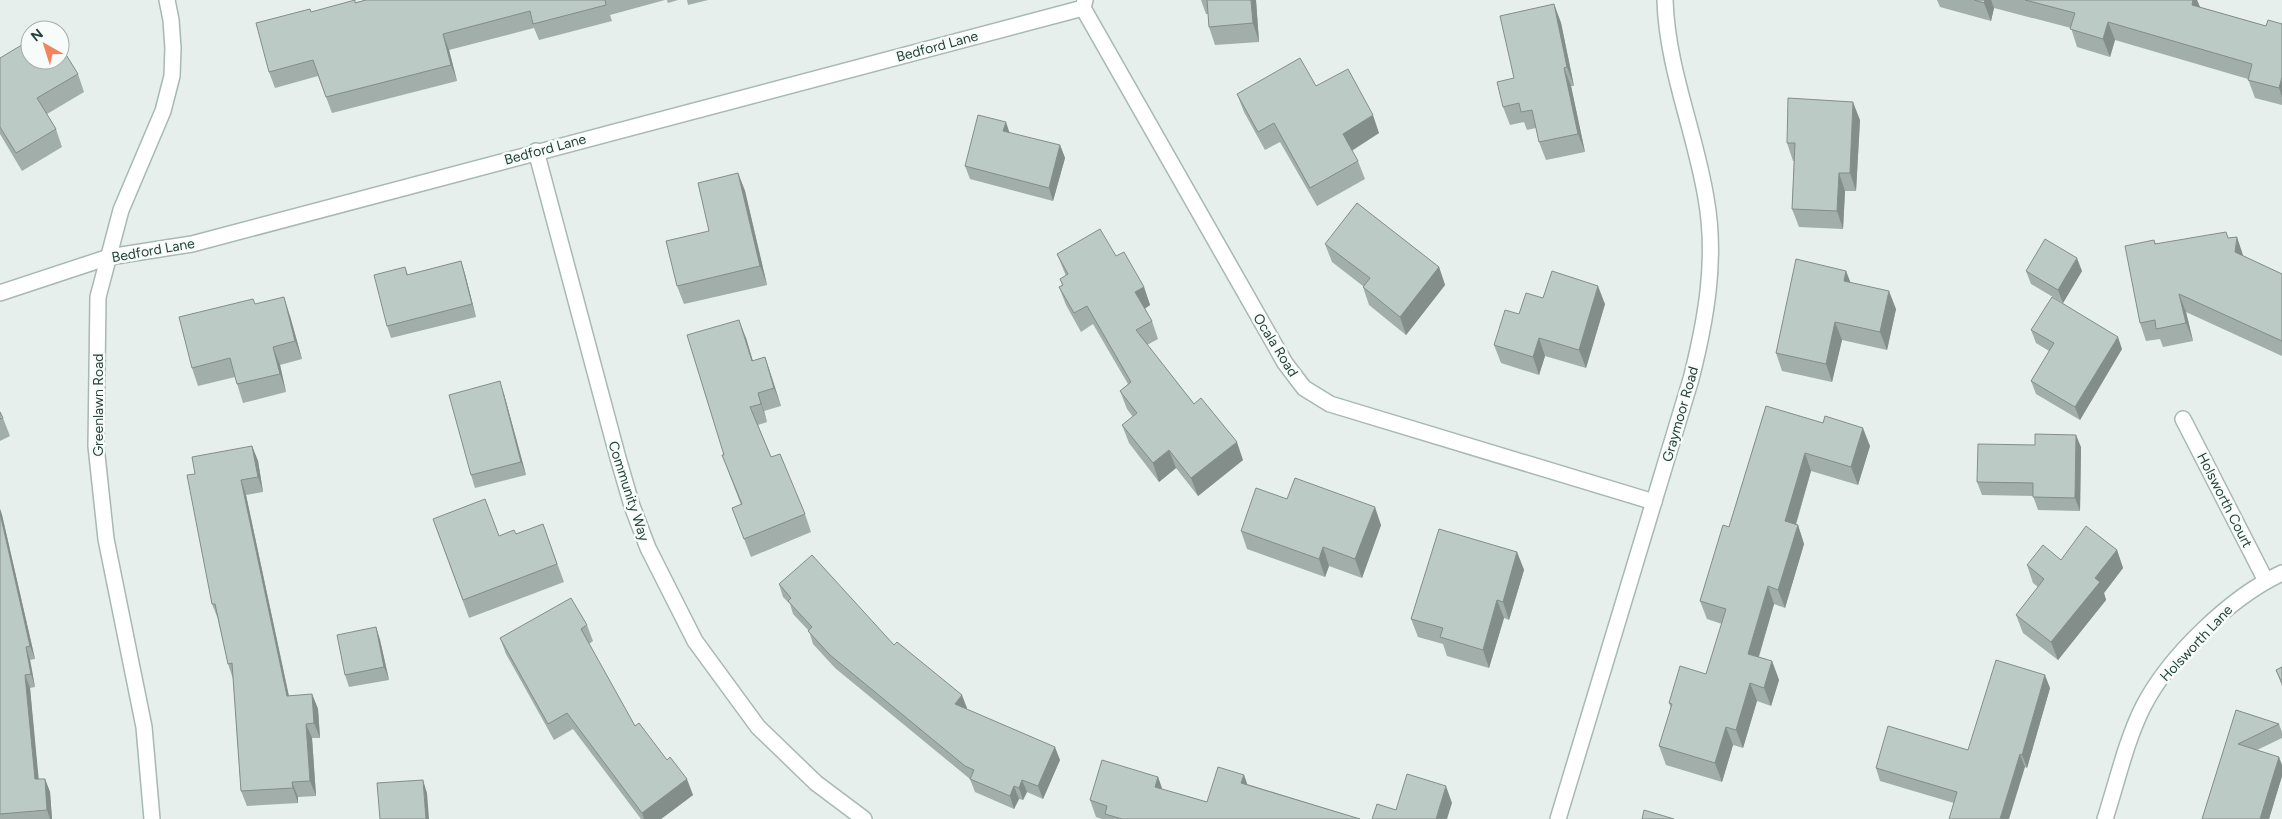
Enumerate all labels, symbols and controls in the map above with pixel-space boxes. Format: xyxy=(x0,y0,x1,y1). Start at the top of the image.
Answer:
north arrow xyxy=(20,20,70,70)
text: N xyxy=(28,25,47,45)
street label: Bedford Lane xyxy=(894,27,980,66)
street label: Bedford Lane xyxy=(502,130,588,169)
street label: Bedford Lane xyxy=(110,235,196,266)
street label: Ocala Road xyxy=(1249,310,1302,380)
street label: Greenlawn Road xyxy=(90,353,107,457)
street label: Graymoor Road xyxy=(1659,365,1702,464)
street label: Community Way xyxy=(604,439,653,544)
street label: Holsworth Court xyxy=(2193,450,2256,551)
street label: Holsworth Lane xyxy=(2157,601,2236,685)

